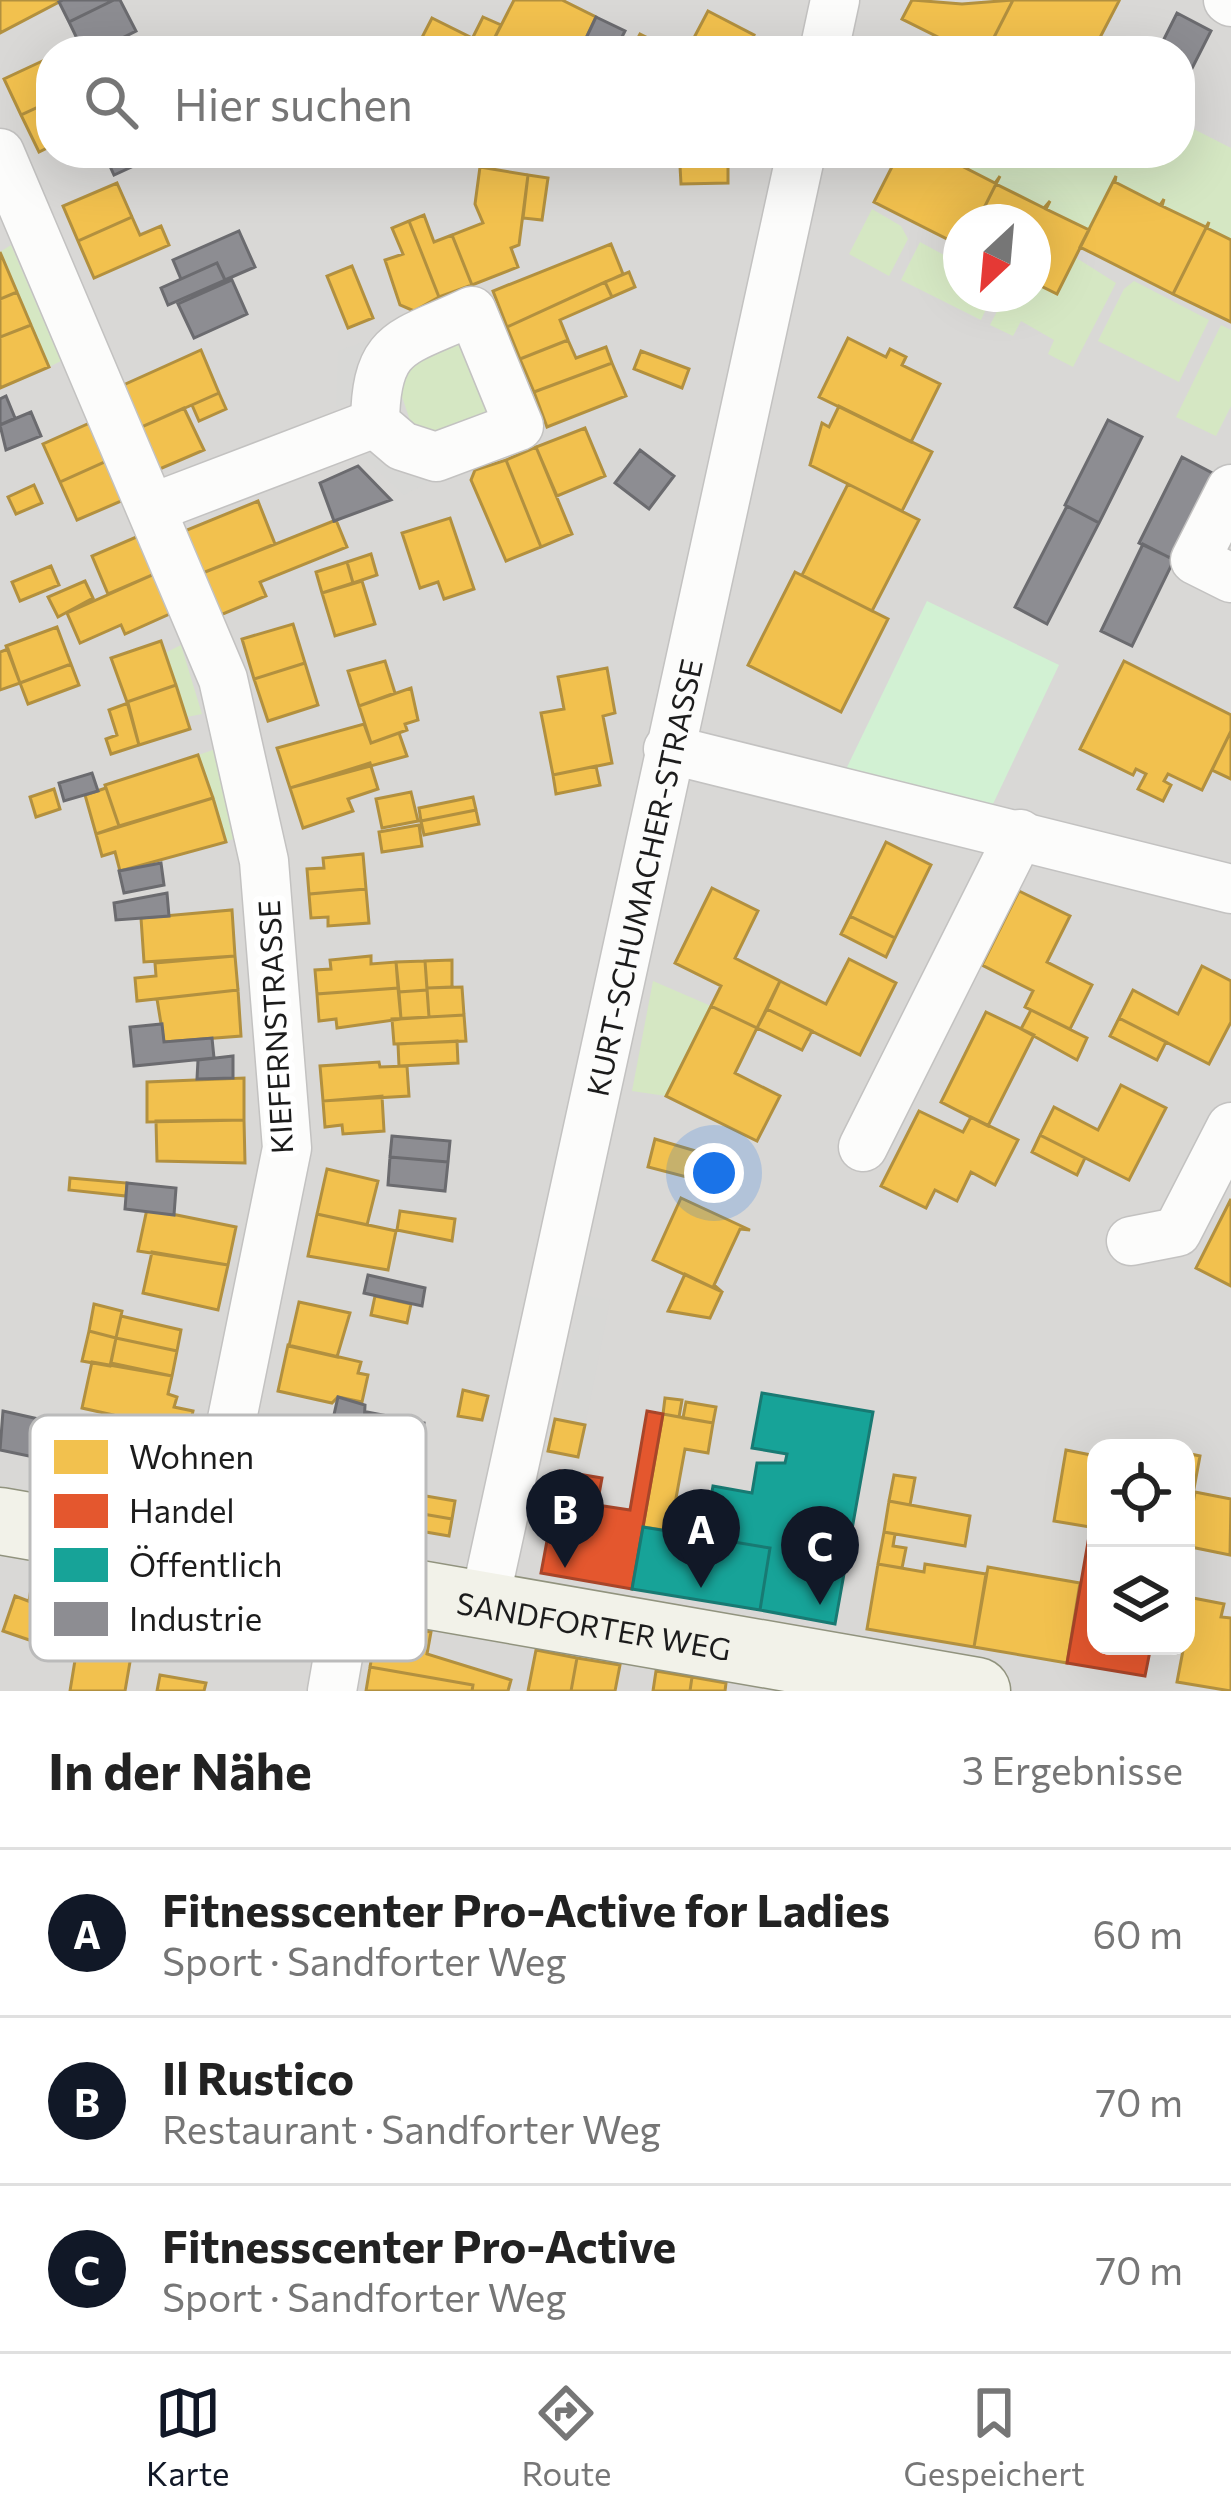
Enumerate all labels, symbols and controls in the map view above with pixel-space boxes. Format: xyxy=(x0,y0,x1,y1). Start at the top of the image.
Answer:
search box xyxy=(36,36,1195,168)
icon: search xyxy=(78,69,144,135)
text: Hier suchen xyxy=(174,75,413,130)
north arrow xyxy=(943,204,1051,312)
street label: KURT-SCHUMACHER-STRASSE xyxy=(577,655,709,1099)
street label: KIEFERNSTRASSE xyxy=(249,899,299,1155)
your location xyxy=(684,1143,744,1203)
legend xyxy=(30,1415,426,1661)
text: Wohnen xyxy=(129,1435,254,1476)
map controls xyxy=(1087,1439,1195,1655)
button: locate xyxy=(1087,1439,1195,1547)
pin: B xyxy=(526,1469,604,1568)
text: Handel xyxy=(129,1489,235,1530)
pin: A xyxy=(662,1489,740,1588)
pin: C xyxy=(781,1506,859,1605)
text: Öffentlich xyxy=(129,1543,282,1584)
button: layers xyxy=(1087,1547,1195,1655)
street label: SANDFORTER WEG xyxy=(454,1582,734,1666)
text: Industrie xyxy=(129,1597,262,1638)
text: In der Nähe xyxy=(48,1738,312,1801)
text: 3 Ergebnisse xyxy=(962,1745,1183,1793)
text: Fitnesscenter Pro-Active for Ladies xyxy=(162,1881,890,1936)
text: A xyxy=(73,1909,101,1957)
text: 60 m xyxy=(1092,1909,1183,1957)
text: Sport · Sandforter Weg xyxy=(162,1936,567,1984)
text: Il Rustico xyxy=(162,2049,354,2104)
text: B xyxy=(74,2077,100,2125)
text: 70 m xyxy=(1096,2077,1183,2125)
text: Restaurant · Sandforter Weg xyxy=(162,2104,661,2152)
text: Fitnesscenter Pro-Active xyxy=(162,2217,676,2272)
text: C xyxy=(74,2245,100,2293)
text: 70 m xyxy=(1096,2245,1183,2293)
text: Sport · Sandforter Weg xyxy=(162,2272,567,2320)
tab: Karte xyxy=(146,2380,229,2493)
tab: Route xyxy=(522,2380,611,2493)
tab: Gespeichert xyxy=(904,2380,1085,2493)

